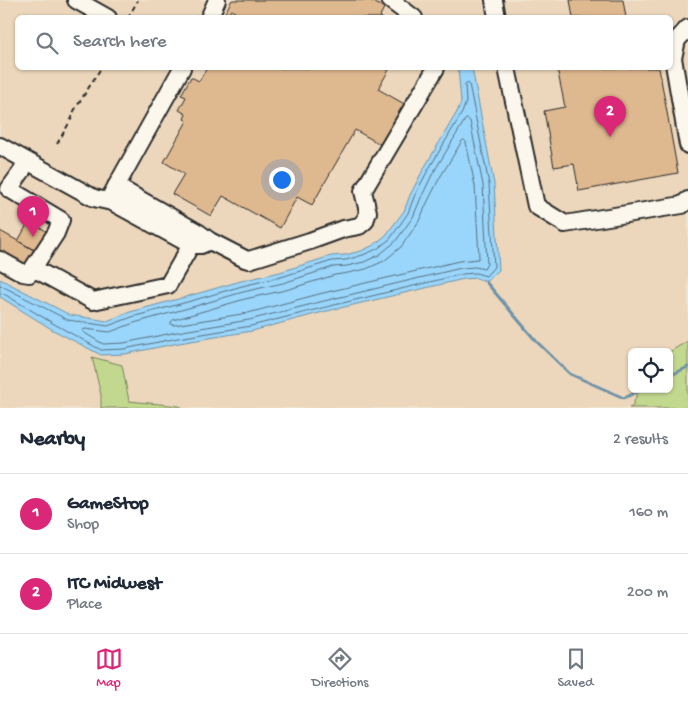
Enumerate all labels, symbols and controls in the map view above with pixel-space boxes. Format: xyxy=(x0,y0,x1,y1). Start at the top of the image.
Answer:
search box xyxy=(15,15,673,70)
icon: search xyxy=(33,29,61,57)
text: Search here xyxy=(73,31,167,54)
pin: 2 xyxy=(594,96,626,137)
your location xyxy=(269,167,295,193)
pin: 1 xyxy=(17,196,49,237)
map controls xyxy=(628,348,673,393)
button: locate xyxy=(628,348,673,393)
text: Nearby xyxy=(20,428,85,453)
text: 2 results xyxy=(613,431,668,450)
text: GameStop xyxy=(67,493,149,516)
text: 1 xyxy=(33,504,39,523)
text: 160 m xyxy=(629,504,668,523)
text: Shop xyxy=(67,516,99,535)
text: ITC Midwest xyxy=(67,573,161,596)
text: 2 xyxy=(32,584,40,603)
text: 200 m xyxy=(627,584,668,603)
text: Place xyxy=(67,596,102,615)
tab: Map xyxy=(95,645,123,692)
tab: Directions xyxy=(312,645,369,692)
tab: Saved xyxy=(558,645,593,692)

